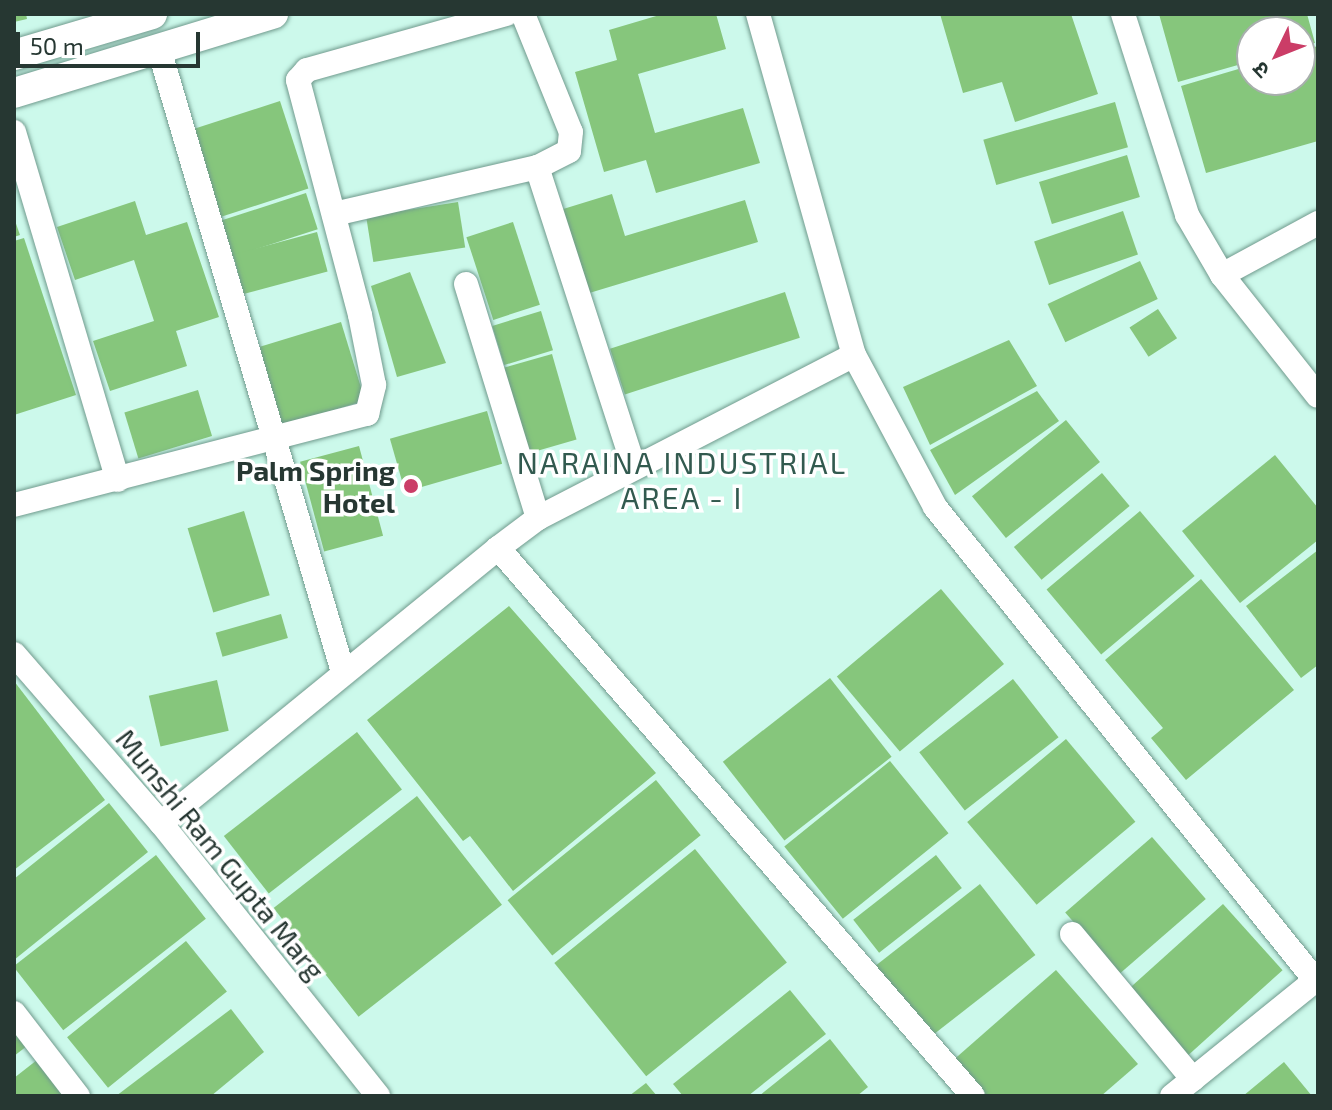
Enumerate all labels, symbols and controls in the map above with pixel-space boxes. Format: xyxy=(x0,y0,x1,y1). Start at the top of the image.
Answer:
scale bar xyxy=(20,16,204,66)
north arrow xyxy=(1236,16,1316,96)
text: 50 m xyxy=(30,31,84,60)
text: उ xyxy=(1246,57,1274,85)
district label: NARAINA INDUSTRIAL AREA - I xyxy=(516,444,848,514)
place label: Palm Spring Hotel xyxy=(236,453,395,519)
marker: Palm Spring Hotel xyxy=(402,477,420,495)
street label: Munshi Ram Gupta Marg xyxy=(110,722,332,986)

